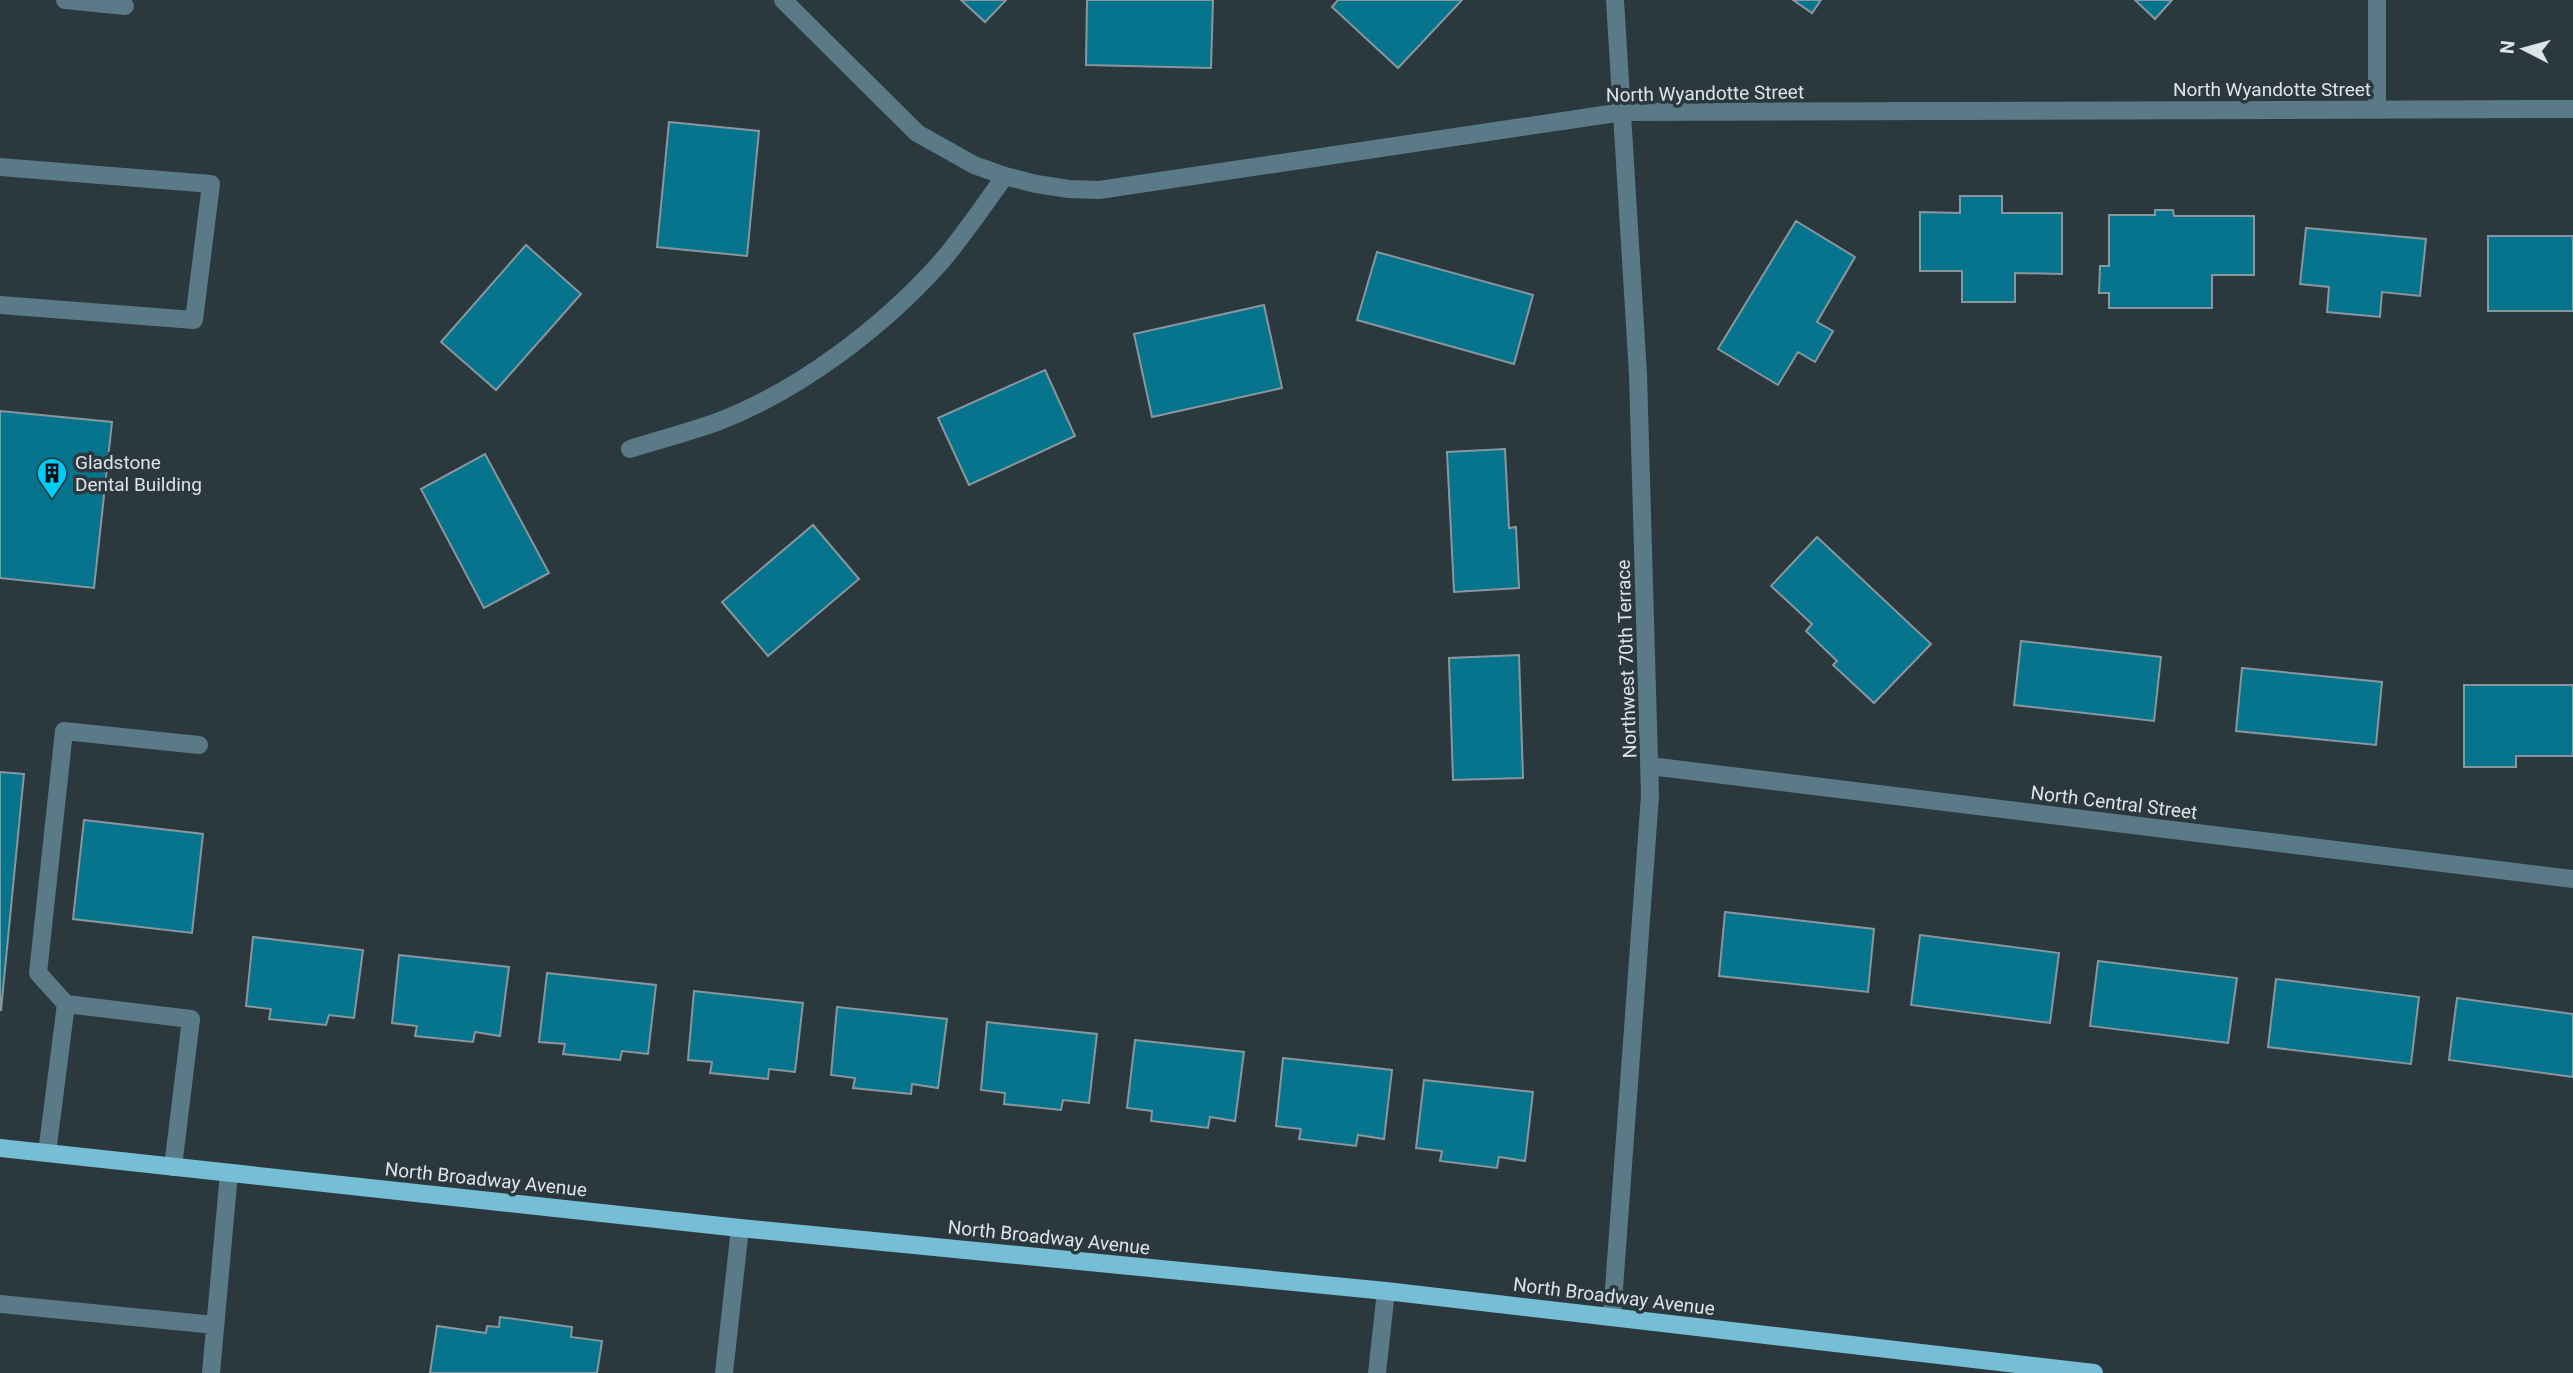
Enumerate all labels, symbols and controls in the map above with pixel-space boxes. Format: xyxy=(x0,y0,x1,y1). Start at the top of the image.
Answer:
north arrow xyxy=(2489,14,2559,84)
text: N xyxy=(2495,39,2520,55)
street label: North Wyandotte Street xyxy=(2173,78,2371,101)
street label: North Wyandotte Street xyxy=(1606,80,1804,107)
place label: Gladstone Dental Building xyxy=(75,451,202,496)
building icon: Gladstone Dental Building xyxy=(35,456,69,500)
street label: Northwest 70th Terrace xyxy=(1612,559,1641,759)
street label: North Central Street xyxy=(2029,781,2199,824)
street label: North Broadway Avenue xyxy=(384,1157,588,1202)
street label: North Broadway Avenue xyxy=(947,1215,1151,1260)
street label: North Broadway Avenue xyxy=(1512,1273,1716,1320)

